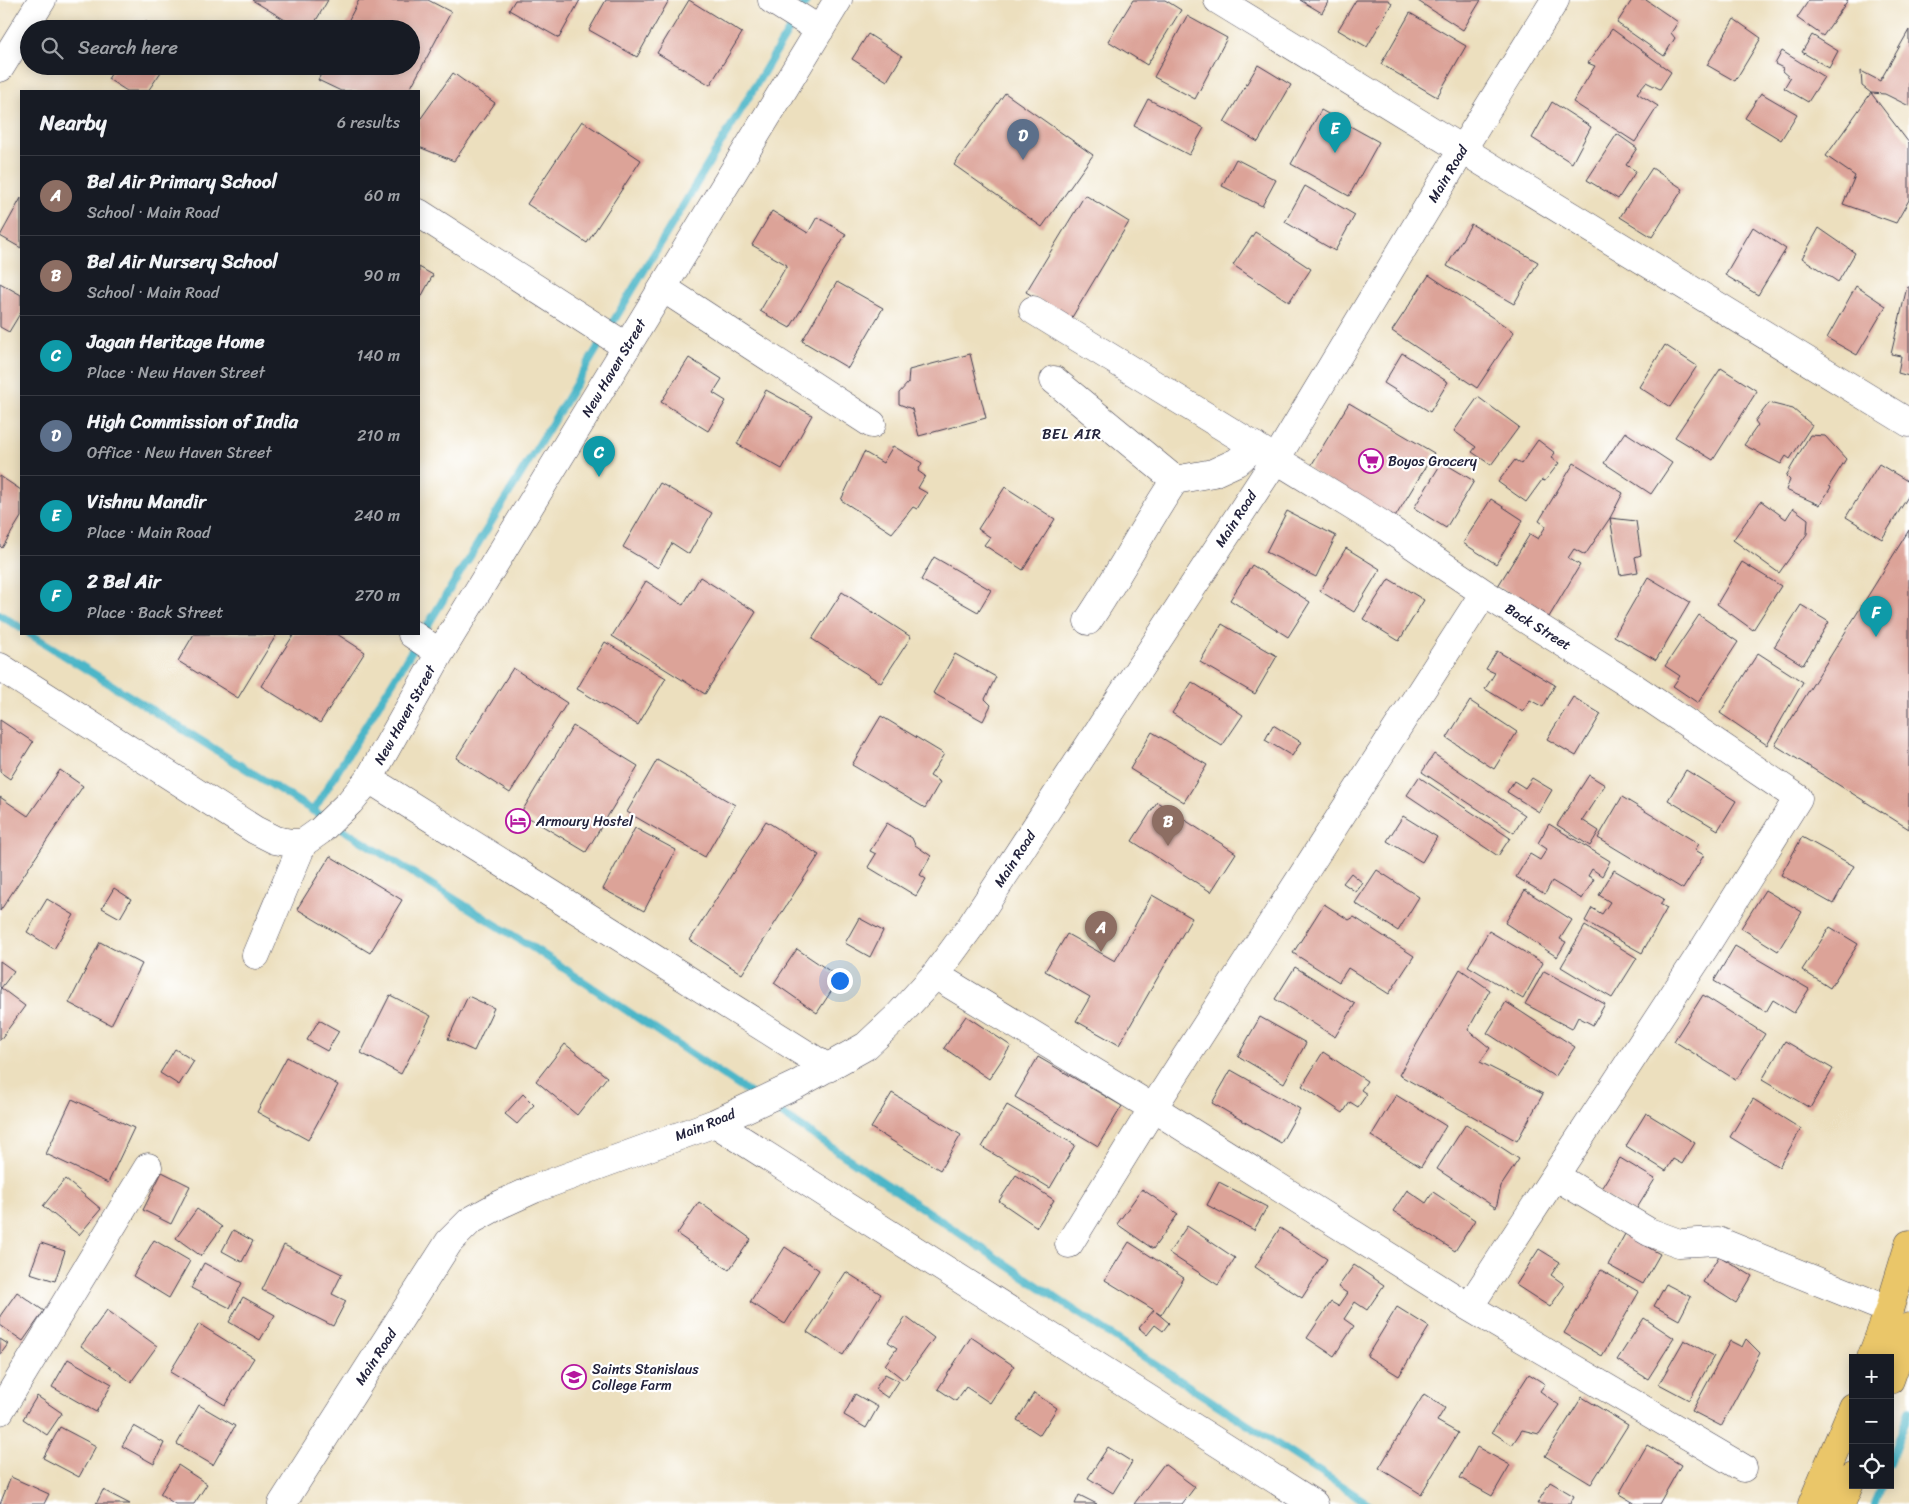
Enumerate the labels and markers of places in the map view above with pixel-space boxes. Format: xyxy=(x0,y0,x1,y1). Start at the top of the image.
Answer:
pin: E xyxy=(1319,112,1351,153)
pin: D xyxy=(1007,119,1039,160)
pin: C xyxy=(583,436,615,477)
supermarket icon: Boyos Grocery xyxy=(1358,448,1384,474)
place label: Boyos Grocery xyxy=(1388,449,1478,474)
pin: F xyxy=(1860,596,1892,637)
pin: B xyxy=(1152,805,1184,846)
hotel icon: Armoury Hostel xyxy=(505,808,531,834)
place label: Armoury Hostel xyxy=(535,809,634,834)
pin: A xyxy=(1085,911,1117,952)
place label: Saints Stanislaus College Farm xyxy=(592,1357,699,1398)
school or university icon: Saints Stanislaus College Farm xyxy=(561,1364,587,1390)

